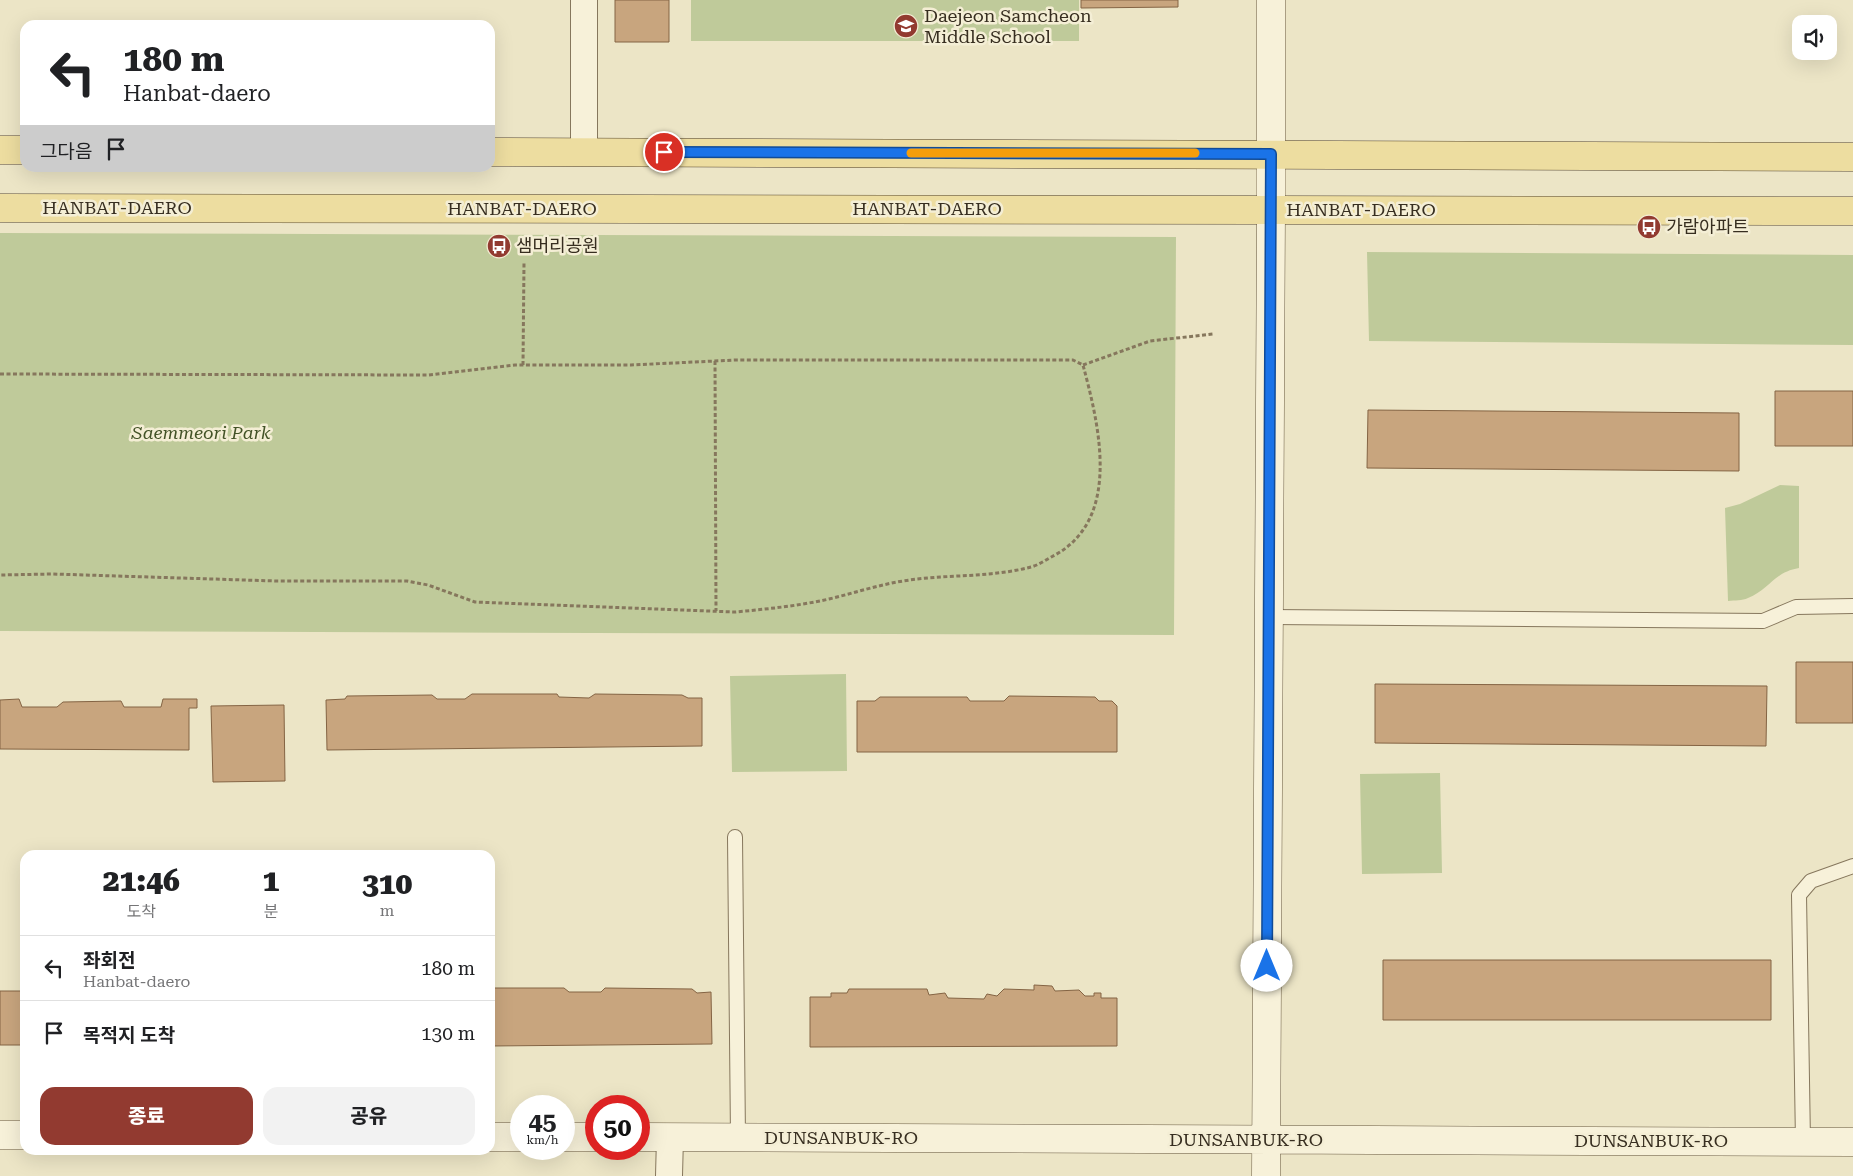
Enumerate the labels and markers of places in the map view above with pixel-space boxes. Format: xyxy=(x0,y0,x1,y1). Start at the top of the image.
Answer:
place label: Daejeon Samcheon Middle School xyxy=(924,5,1092,47)
school or university icon: Daejeon Samcheon Middle School xyxy=(893,13,919,39)
pin xyxy=(643,131,685,173)
bus stop icon: 가람아파트 xyxy=(1636,214,1662,240)
place label: 가람아파트 xyxy=(1666,216,1749,237)
bus stop icon: 샘머리공원 xyxy=(486,233,512,259)
place label: 샘머리공원 xyxy=(516,235,599,256)

